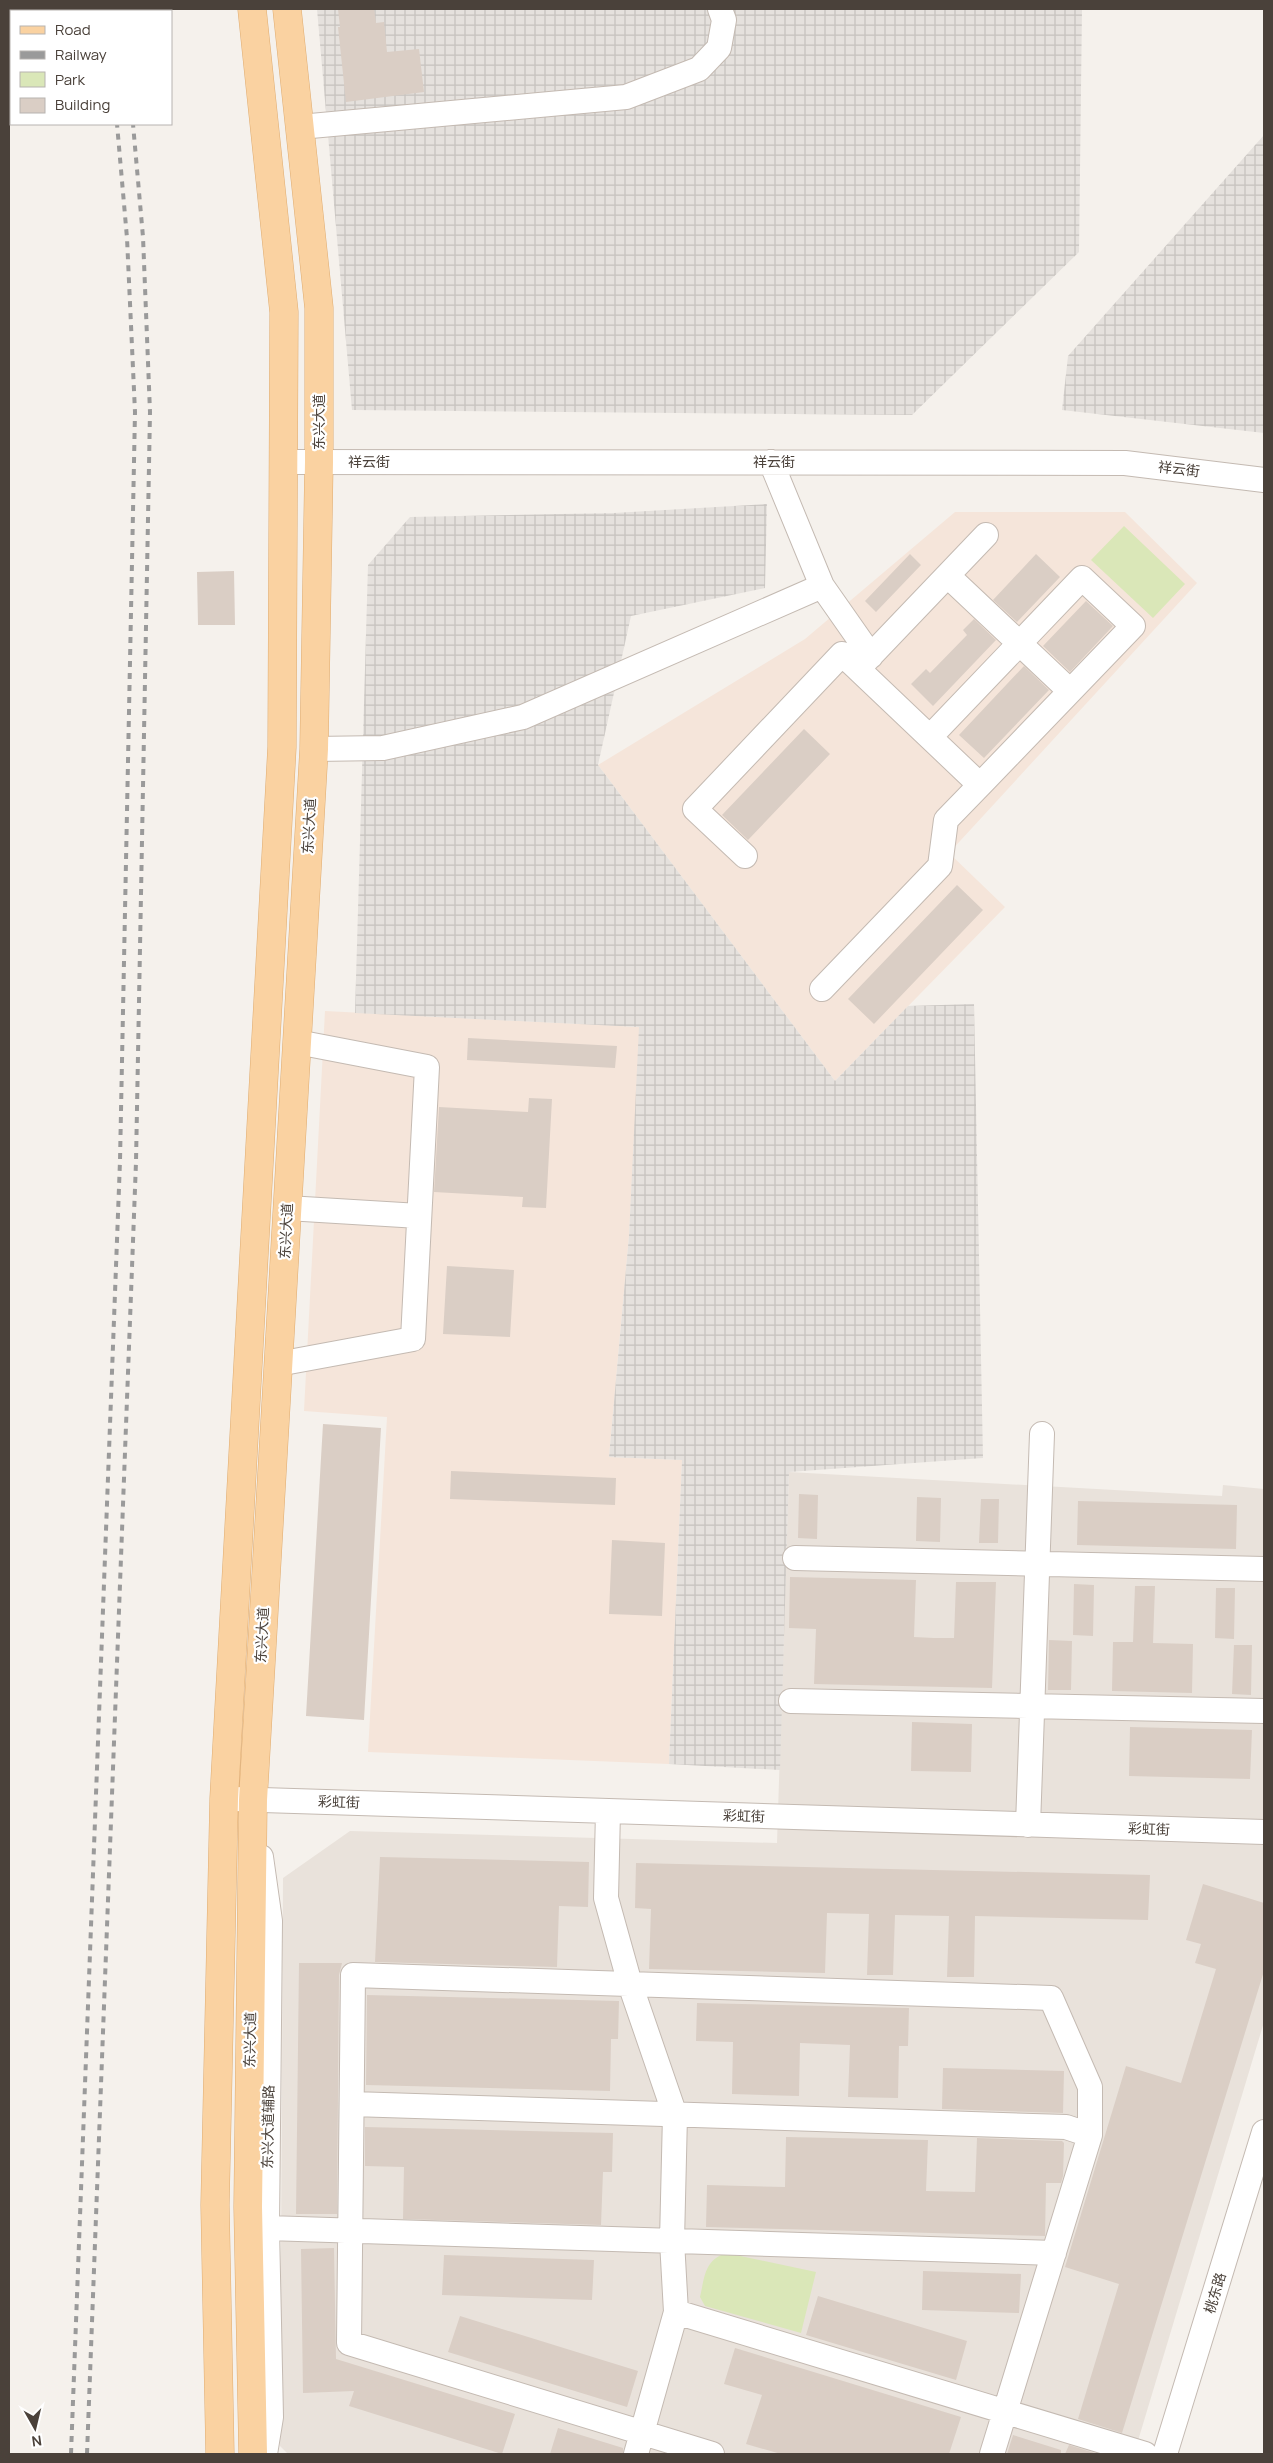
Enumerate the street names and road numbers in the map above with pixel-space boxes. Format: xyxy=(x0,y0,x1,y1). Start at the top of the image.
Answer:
street label: 东兴大道 xyxy=(309,394,328,450)
street label: 祥云街 xyxy=(348,452,390,471)
street label: 祥云街 xyxy=(753,452,795,471)
street label: 祥云街 xyxy=(1157,457,1201,480)
street label: 东兴大道 xyxy=(298,798,319,854)
street label: 东兴大道 xyxy=(275,1203,296,1259)
street label: 东兴大道 xyxy=(251,1607,272,1663)
street label: 彩虹街 xyxy=(318,1791,360,1812)
street label: 彩虹街 xyxy=(723,1805,765,1826)
street label: 彩虹街 xyxy=(1128,1818,1170,1839)
street label: 东兴大道 xyxy=(240,2012,259,2068)
street label: 东兴大道辅路 xyxy=(257,2085,278,2169)
street label: 桃东路 xyxy=(1199,2270,1230,2316)

